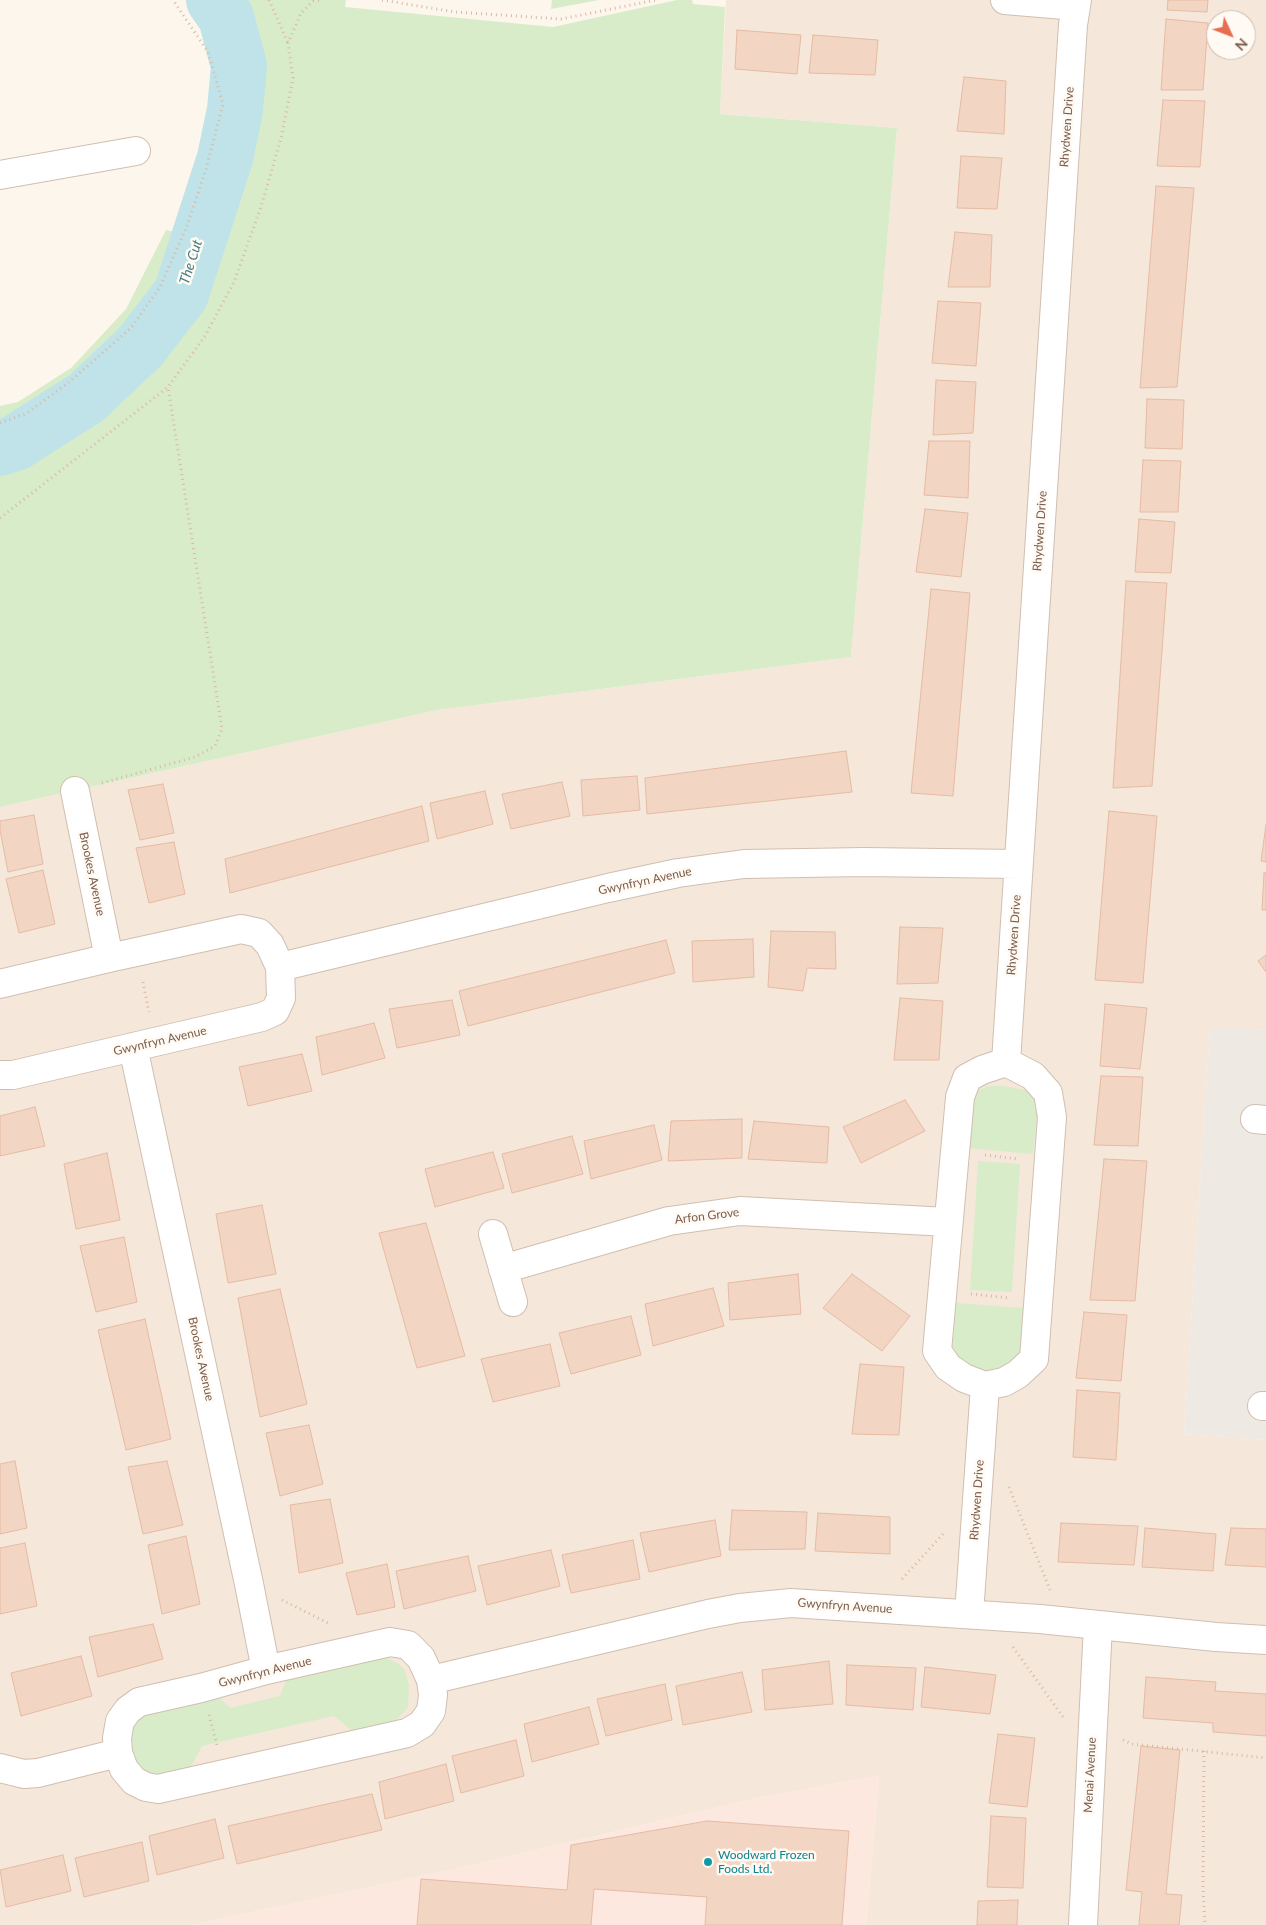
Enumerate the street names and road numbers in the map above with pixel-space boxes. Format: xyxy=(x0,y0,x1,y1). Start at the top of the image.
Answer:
street label: Rhydwen Drive xyxy=(1057,86,1077,168)
street label: Rhydwen Drive xyxy=(1030,490,1050,572)
street label: Brookes Avenue xyxy=(76,831,108,917)
street label: Gwynfryn Avenue xyxy=(597,864,693,898)
street label: Rhydwen Drive xyxy=(1004,894,1024,976)
street label: Gwynfryn Avenue xyxy=(112,1023,208,1059)
street label: Arfon Grove xyxy=(674,1205,740,1227)
street label: Brookes Avenue xyxy=(185,1316,217,1402)
street label: Rhydwen Drive xyxy=(967,1459,987,1541)
street label: Gwynfryn Avenue xyxy=(797,1596,893,1616)
street label: Gwynfryn Avenue xyxy=(217,1654,313,1690)
street label: Menai Avenue xyxy=(1081,1737,1099,1813)

